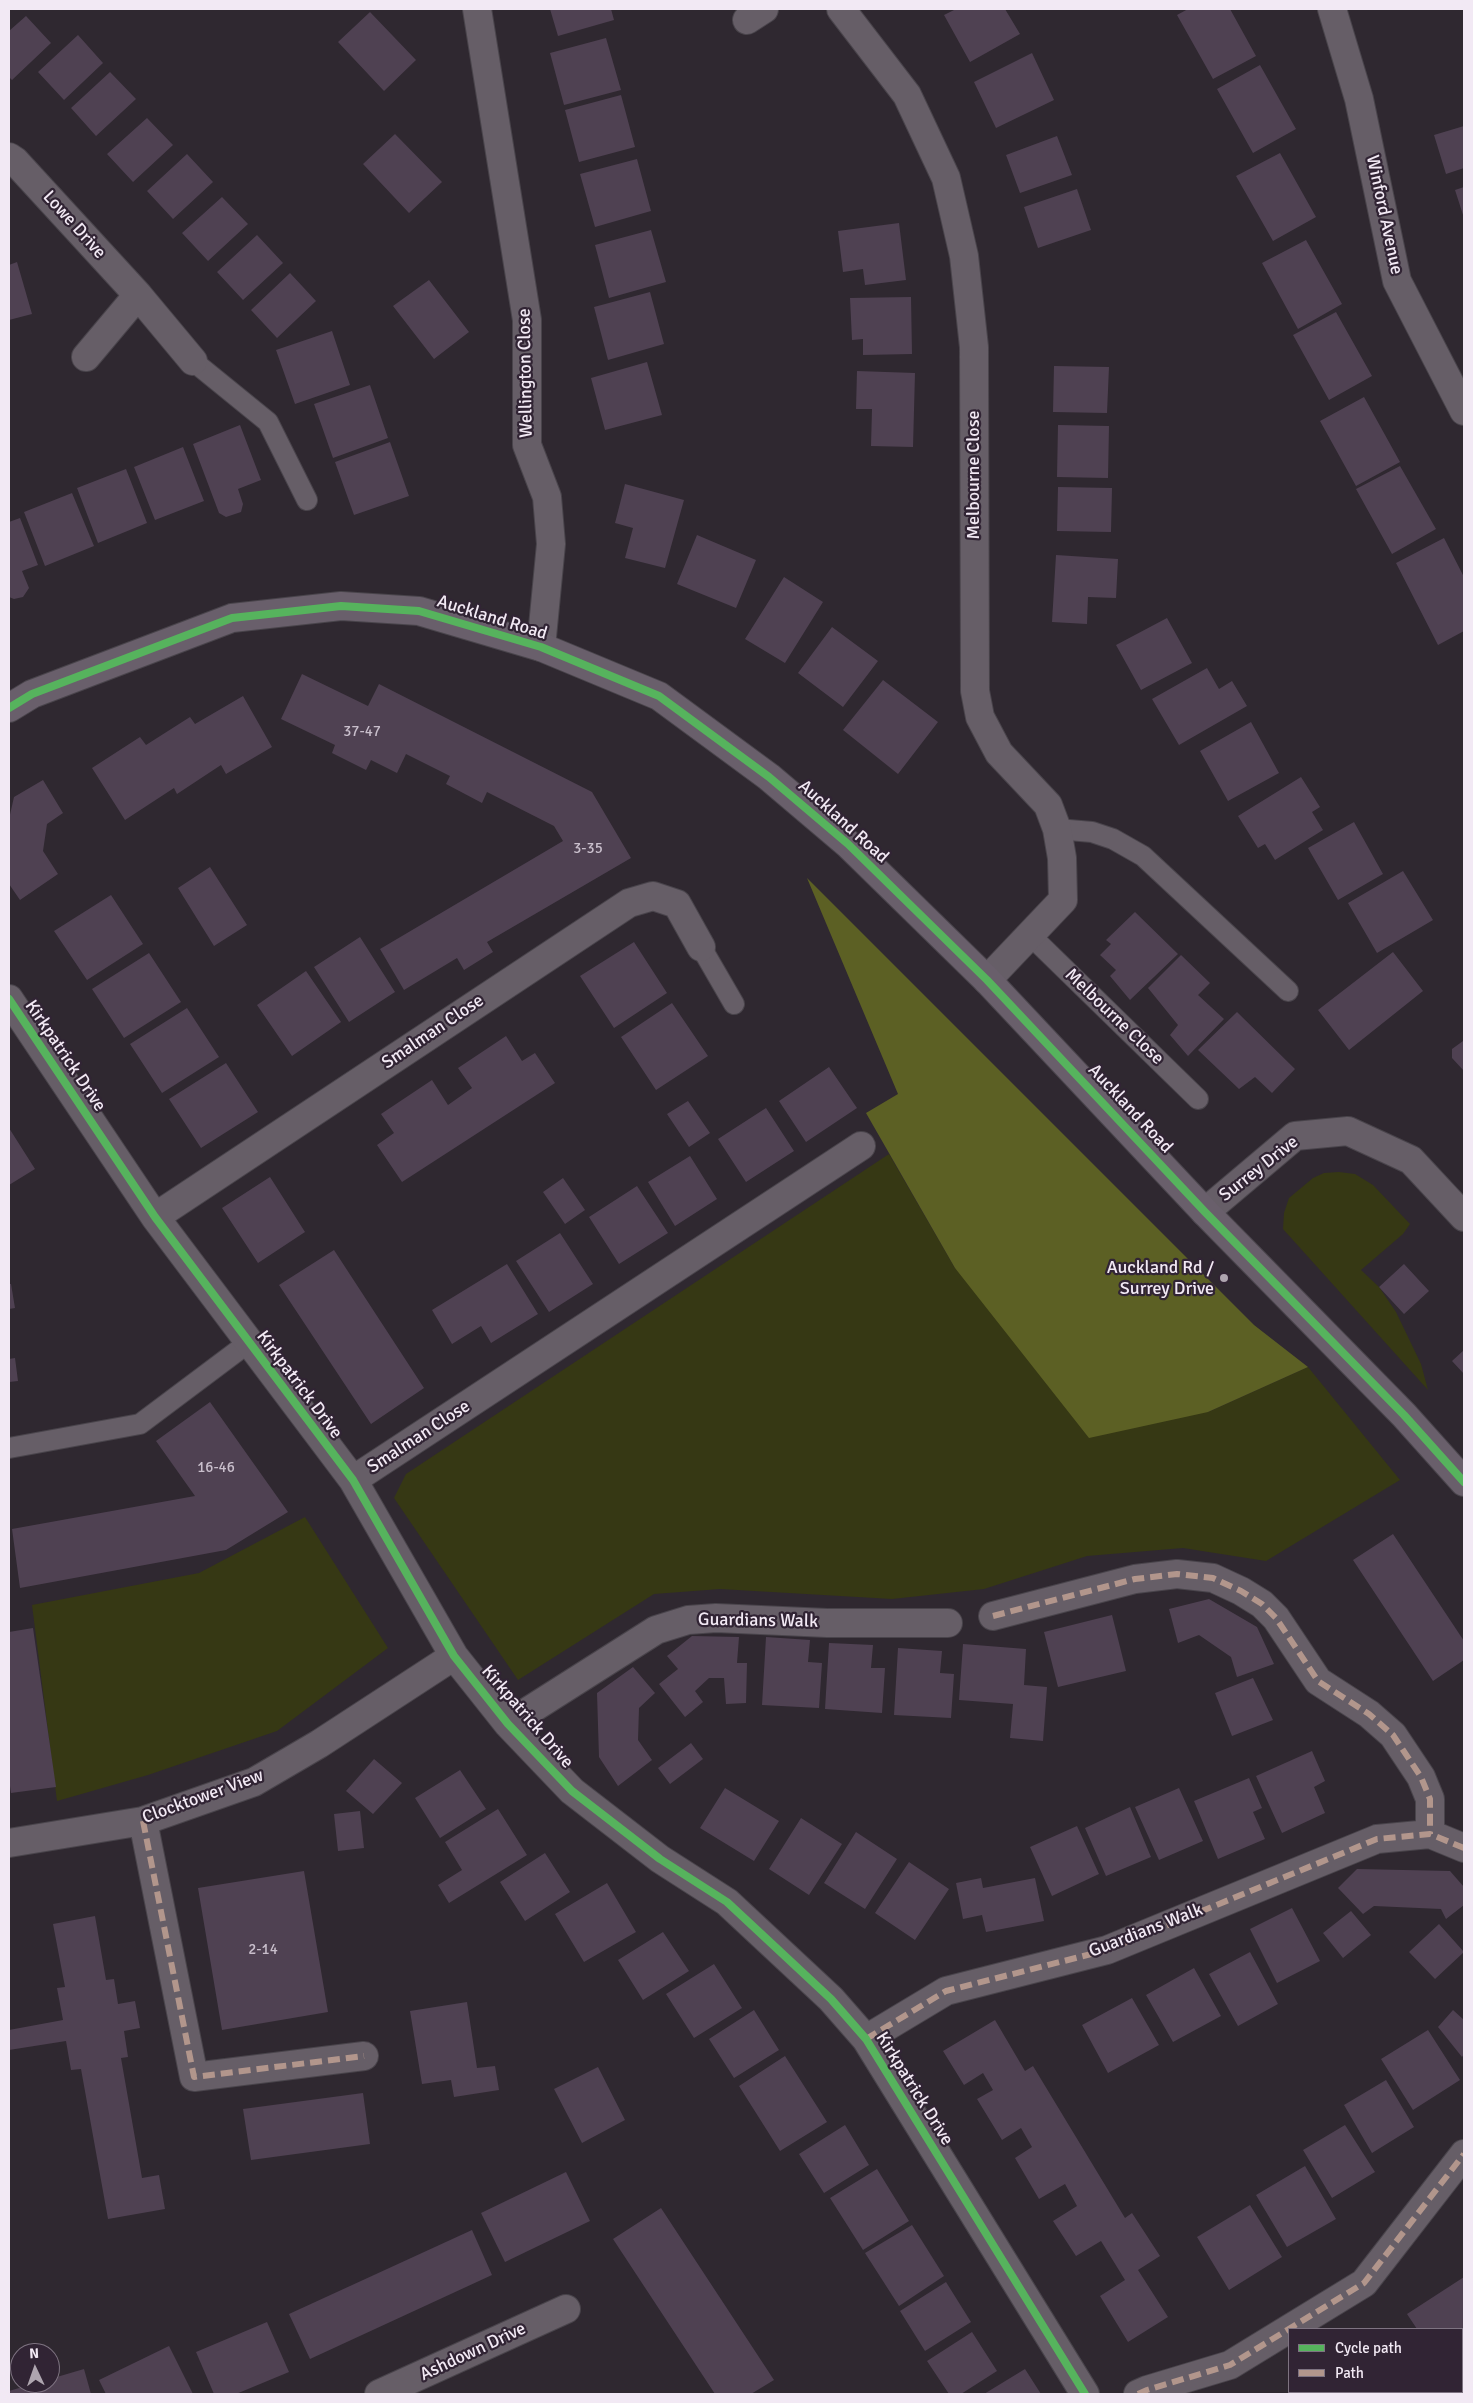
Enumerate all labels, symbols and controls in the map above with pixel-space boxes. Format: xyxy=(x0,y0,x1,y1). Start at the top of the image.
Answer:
street label: Winford Avenue xyxy=(1361,153,1407,277)
street label: Lowe Drive xyxy=(38,187,110,263)
street label: Wellington Close xyxy=(514,308,538,438)
street label: Melbourne Close xyxy=(963,410,985,540)
street label: Auckland Road xyxy=(434,591,550,645)
house number: 37-47 xyxy=(343,723,381,741)
street label: Auckland Road xyxy=(793,776,893,868)
house number: 3-35 xyxy=(573,840,603,858)
street label: Melbourne Close xyxy=(1060,964,1168,1070)
street label: Smalman Close xyxy=(378,990,488,1074)
street label: Kirkpatrick Drive xyxy=(20,996,110,1116)
street label: Auckland Road xyxy=(1083,1060,1177,1158)
street label: Surrey Drive xyxy=(1215,1132,1303,1206)
place label: Auckland Rd / Surrey Drive xyxy=(1107,1257,1214,1300)
marker: Auckland Rd / Surrey Drive xyxy=(1218,1272,1230,1284)
street label: Kirkpatrick Drive xyxy=(251,1327,347,1443)
street label: Smalman Close xyxy=(364,1396,474,1478)
house number: 16-46 xyxy=(197,1459,235,1477)
street label: Guardians Walk xyxy=(698,1609,818,1633)
street label: Kirkpatrick Drive xyxy=(476,1661,578,1773)
street label: Clocktower View xyxy=(139,1765,267,1829)
street label: Guardians Walk xyxy=(1086,1899,1206,1963)
house number: 2-14 xyxy=(248,1941,278,1959)
street label: Kirkpatrick Drive xyxy=(871,2028,957,2150)
street label: Ashdown Drive xyxy=(417,2318,529,2386)
legend xyxy=(1288,2328,1463,2393)
text: Cycle path xyxy=(1335,2339,1402,2357)
north arrow xyxy=(10,2343,60,2393)
text: N xyxy=(29,2345,40,2362)
text: Path xyxy=(1335,2364,1364,2382)

